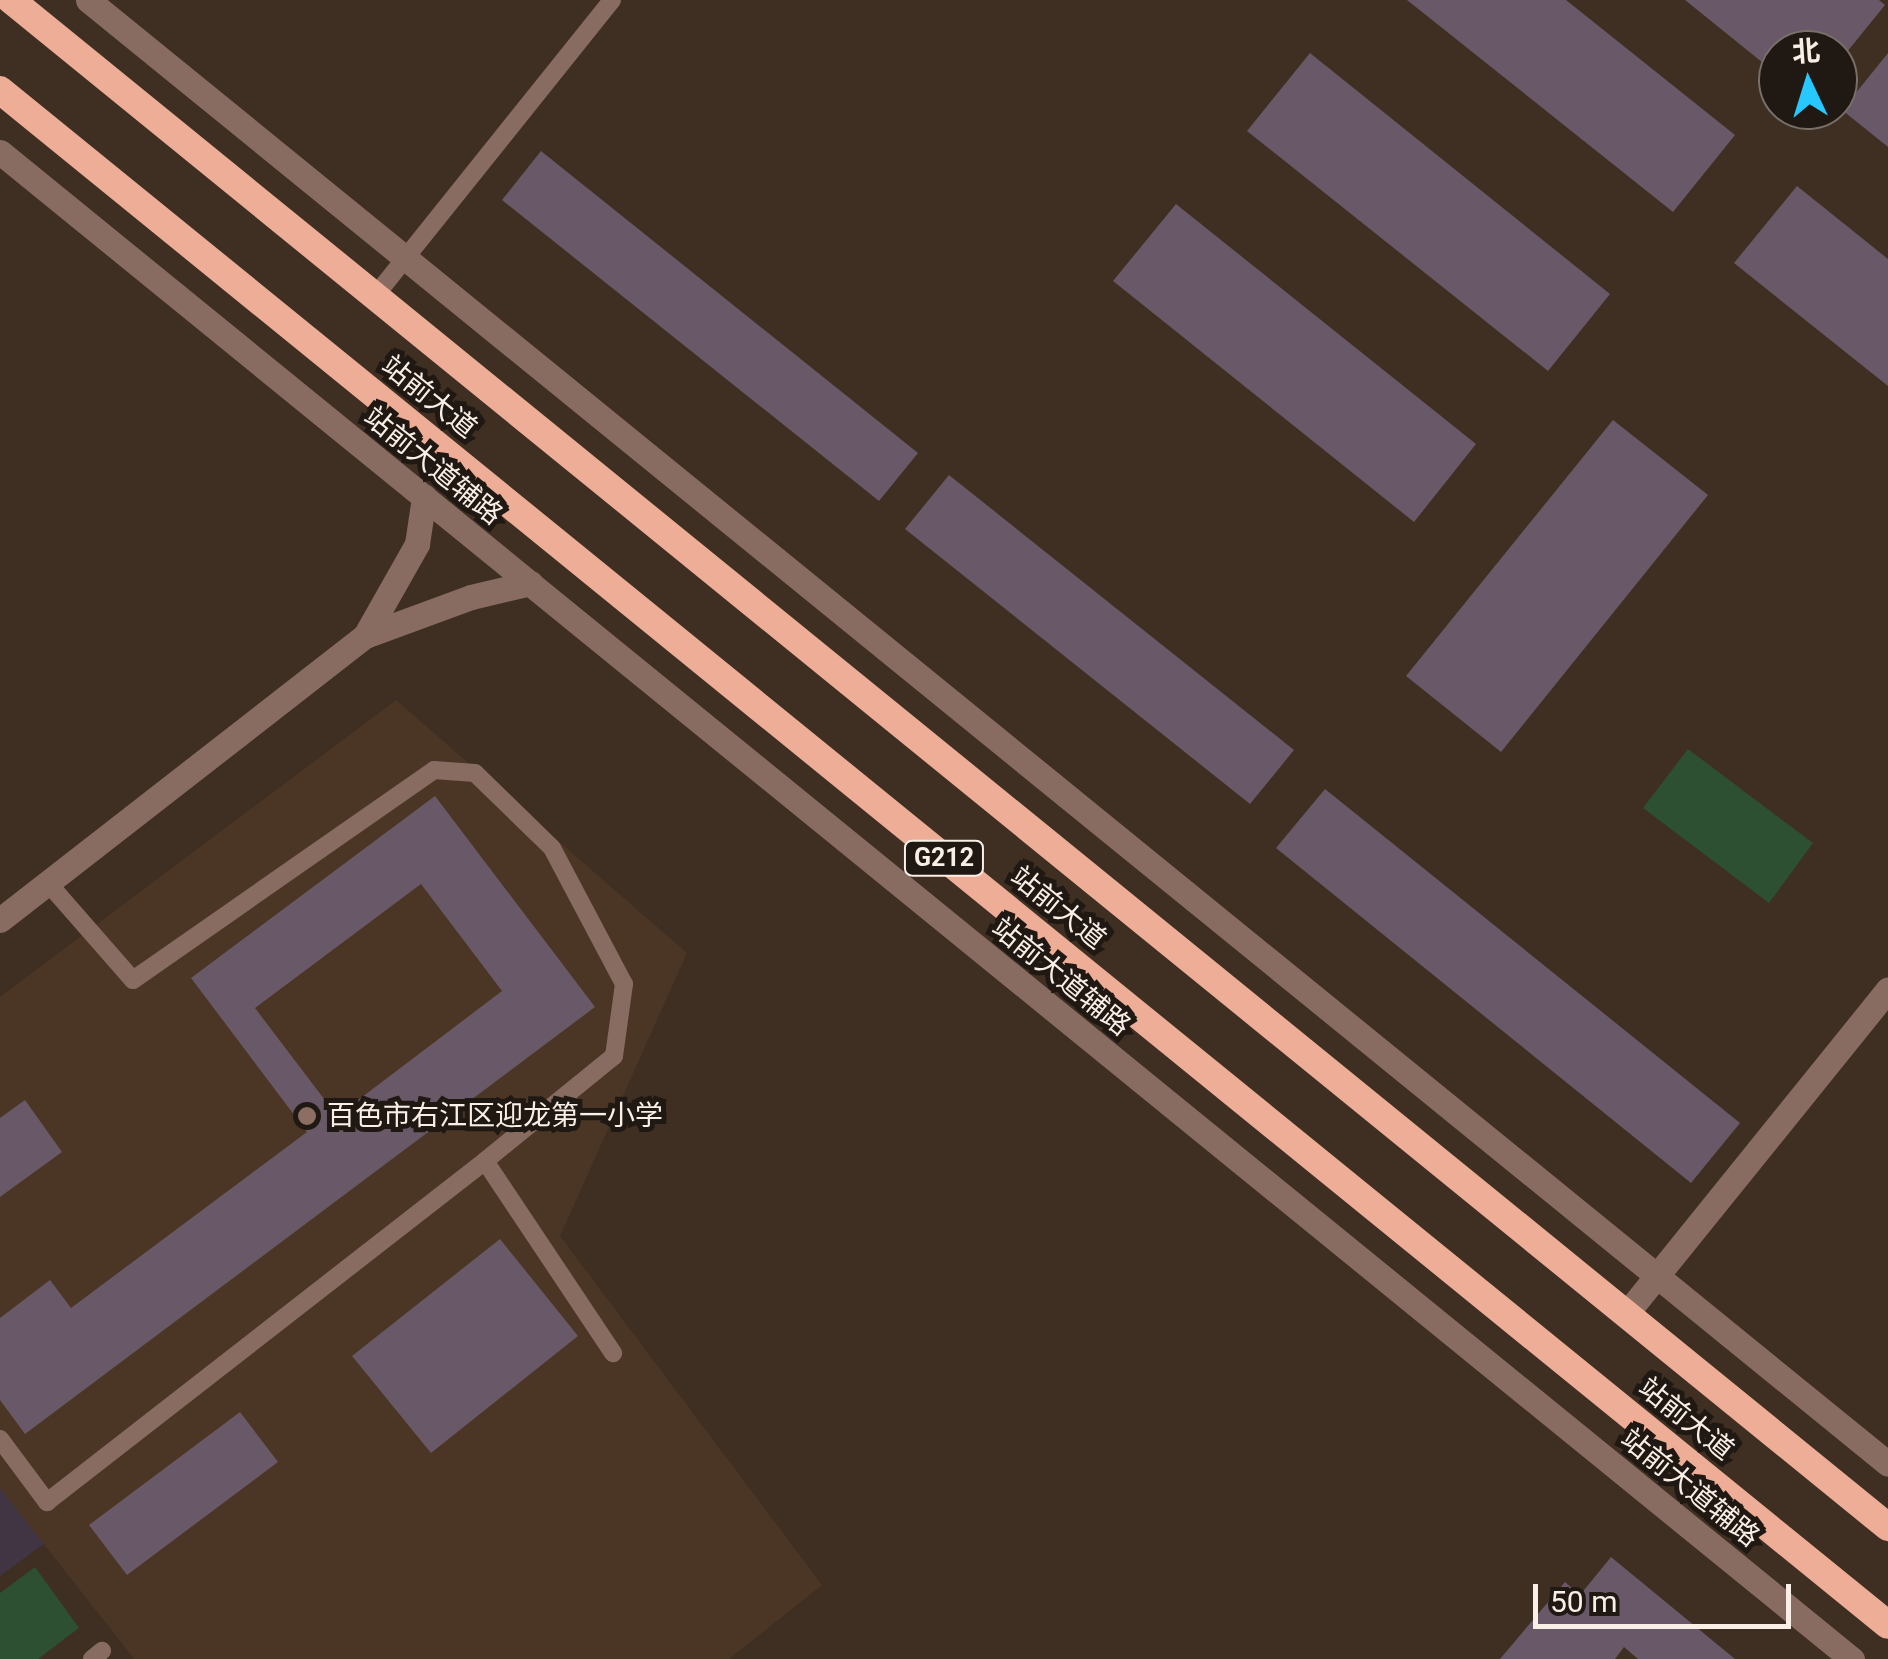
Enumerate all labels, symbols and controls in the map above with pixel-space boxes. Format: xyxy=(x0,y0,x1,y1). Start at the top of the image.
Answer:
north arrow xyxy=(1758,30,1858,130)
text: 北 xyxy=(1791,34,1821,69)
street label: 站前大道 xyxy=(375,349,483,445)
street label: 站前大道辅路 xyxy=(357,400,509,532)
road number: G212 xyxy=(902,838,986,878)
street label: 站前大道 xyxy=(1004,860,1112,956)
street label: 站前大道辅路 xyxy=(985,911,1137,1043)
place label: 百色市右江区迎龙第一小学 xyxy=(327,1099,663,1133)
marker: 百色市右江区迎龙第一小学 xyxy=(296,1105,318,1127)
street label: 站前大道 xyxy=(1632,1371,1740,1467)
street label: 站前大道辅路 xyxy=(1614,1422,1766,1554)
scale bar xyxy=(1538,1564,1796,1626)
text: 50 m xyxy=(1550,1584,1617,1619)

